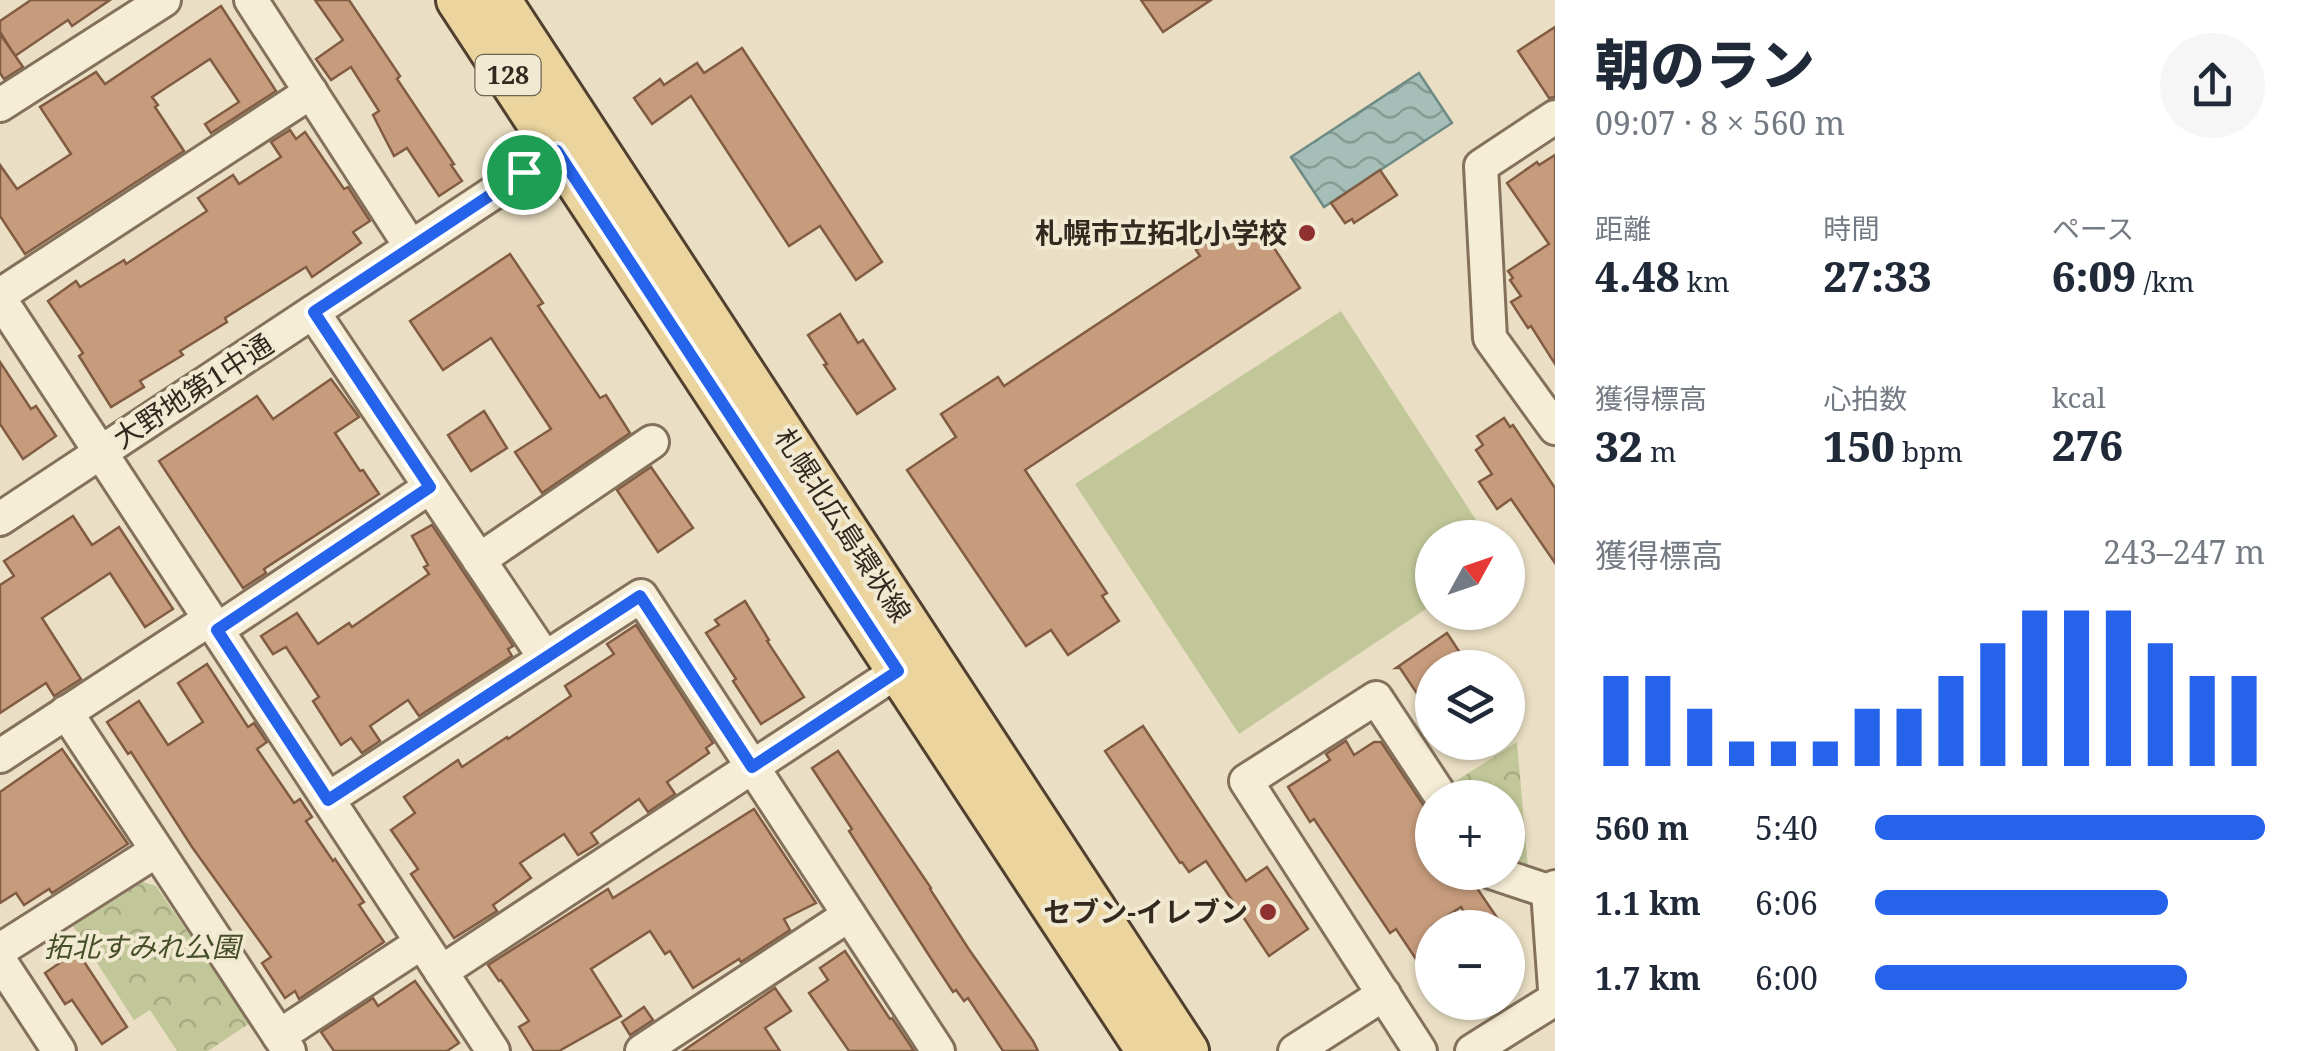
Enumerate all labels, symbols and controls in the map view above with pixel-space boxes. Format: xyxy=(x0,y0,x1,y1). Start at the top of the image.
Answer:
text: 朝のラン xyxy=(1595,26,1815,101)
button: share xyxy=(2160,33,2265,138)
road number: 128 xyxy=(476,55,540,95)
text: 09:07 · 8 × 560 m xyxy=(1595,101,1845,144)
pin xyxy=(482,130,567,215)
icon: arrive xyxy=(497,145,552,200)
text: 距離 xyxy=(1595,209,1651,247)
text: 時間 xyxy=(1823,209,1879,247)
text: ペース xyxy=(2052,209,2134,247)
place label: 札幌市立拓北小学校 xyxy=(1035,213,1287,251)
marker: 札幌市立拓北小学校 xyxy=(1296,222,1318,244)
text: 4.48 xyxy=(1595,247,1680,304)
text: 27:33 xyxy=(1823,247,1932,304)
text: 6:09 xyxy=(2052,247,2136,304)
text: km xyxy=(1680,262,1730,300)
text: /km xyxy=(2136,262,2194,300)
street label: 大野地第1中通 xyxy=(105,324,280,456)
text: kcal xyxy=(2052,378,2106,416)
text: 獲得標高 xyxy=(1595,379,1707,417)
text: 心拍数 xyxy=(1823,379,1907,417)
text: 276 xyxy=(2052,416,2123,473)
text: 32 xyxy=(1595,417,1643,474)
text: 150 xyxy=(1823,417,1895,474)
street label: 札幌北広島環状線 xyxy=(767,420,921,629)
text: m xyxy=(1643,432,1676,470)
text: bpm xyxy=(1895,432,1963,470)
north arrow xyxy=(1415,520,1525,630)
map controls xyxy=(1415,520,1525,1020)
text: 243–247 m xyxy=(2103,530,2265,573)
text: 獲得標高 xyxy=(1595,533,1723,576)
button: layers xyxy=(1415,650,1525,760)
button: + xyxy=(1415,780,1525,890)
text: 560 m xyxy=(1595,806,1689,849)
text: 5:40 xyxy=(1755,806,1818,849)
text: 1.1 km xyxy=(1595,881,1701,924)
text: 6:06 xyxy=(1755,881,1818,924)
place label: セブン-イレブン xyxy=(1043,892,1248,930)
marker: セブン-イレブン xyxy=(1257,901,1279,923)
button: − xyxy=(1415,910,1525,1020)
park label: 拓北すみれ公園 xyxy=(44,927,244,965)
text: 1.7 km xyxy=(1595,956,1701,999)
text: 6:00 xyxy=(1755,956,1818,999)

